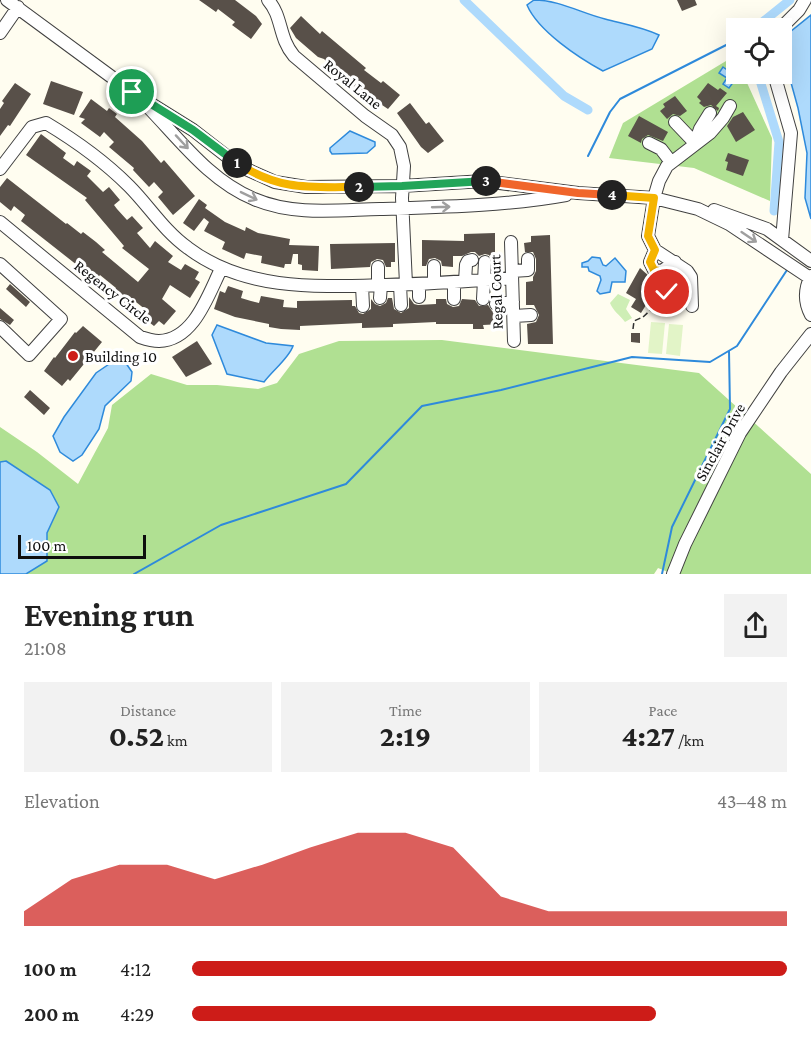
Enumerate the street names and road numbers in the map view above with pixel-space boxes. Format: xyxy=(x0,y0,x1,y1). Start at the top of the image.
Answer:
street label: Royal Lane xyxy=(320,56,385,113)
street label: Regal Court xyxy=(486,254,507,330)
street label: Regency Circle xyxy=(71,257,155,328)
street label: Sinclair Drive xyxy=(692,400,748,484)

